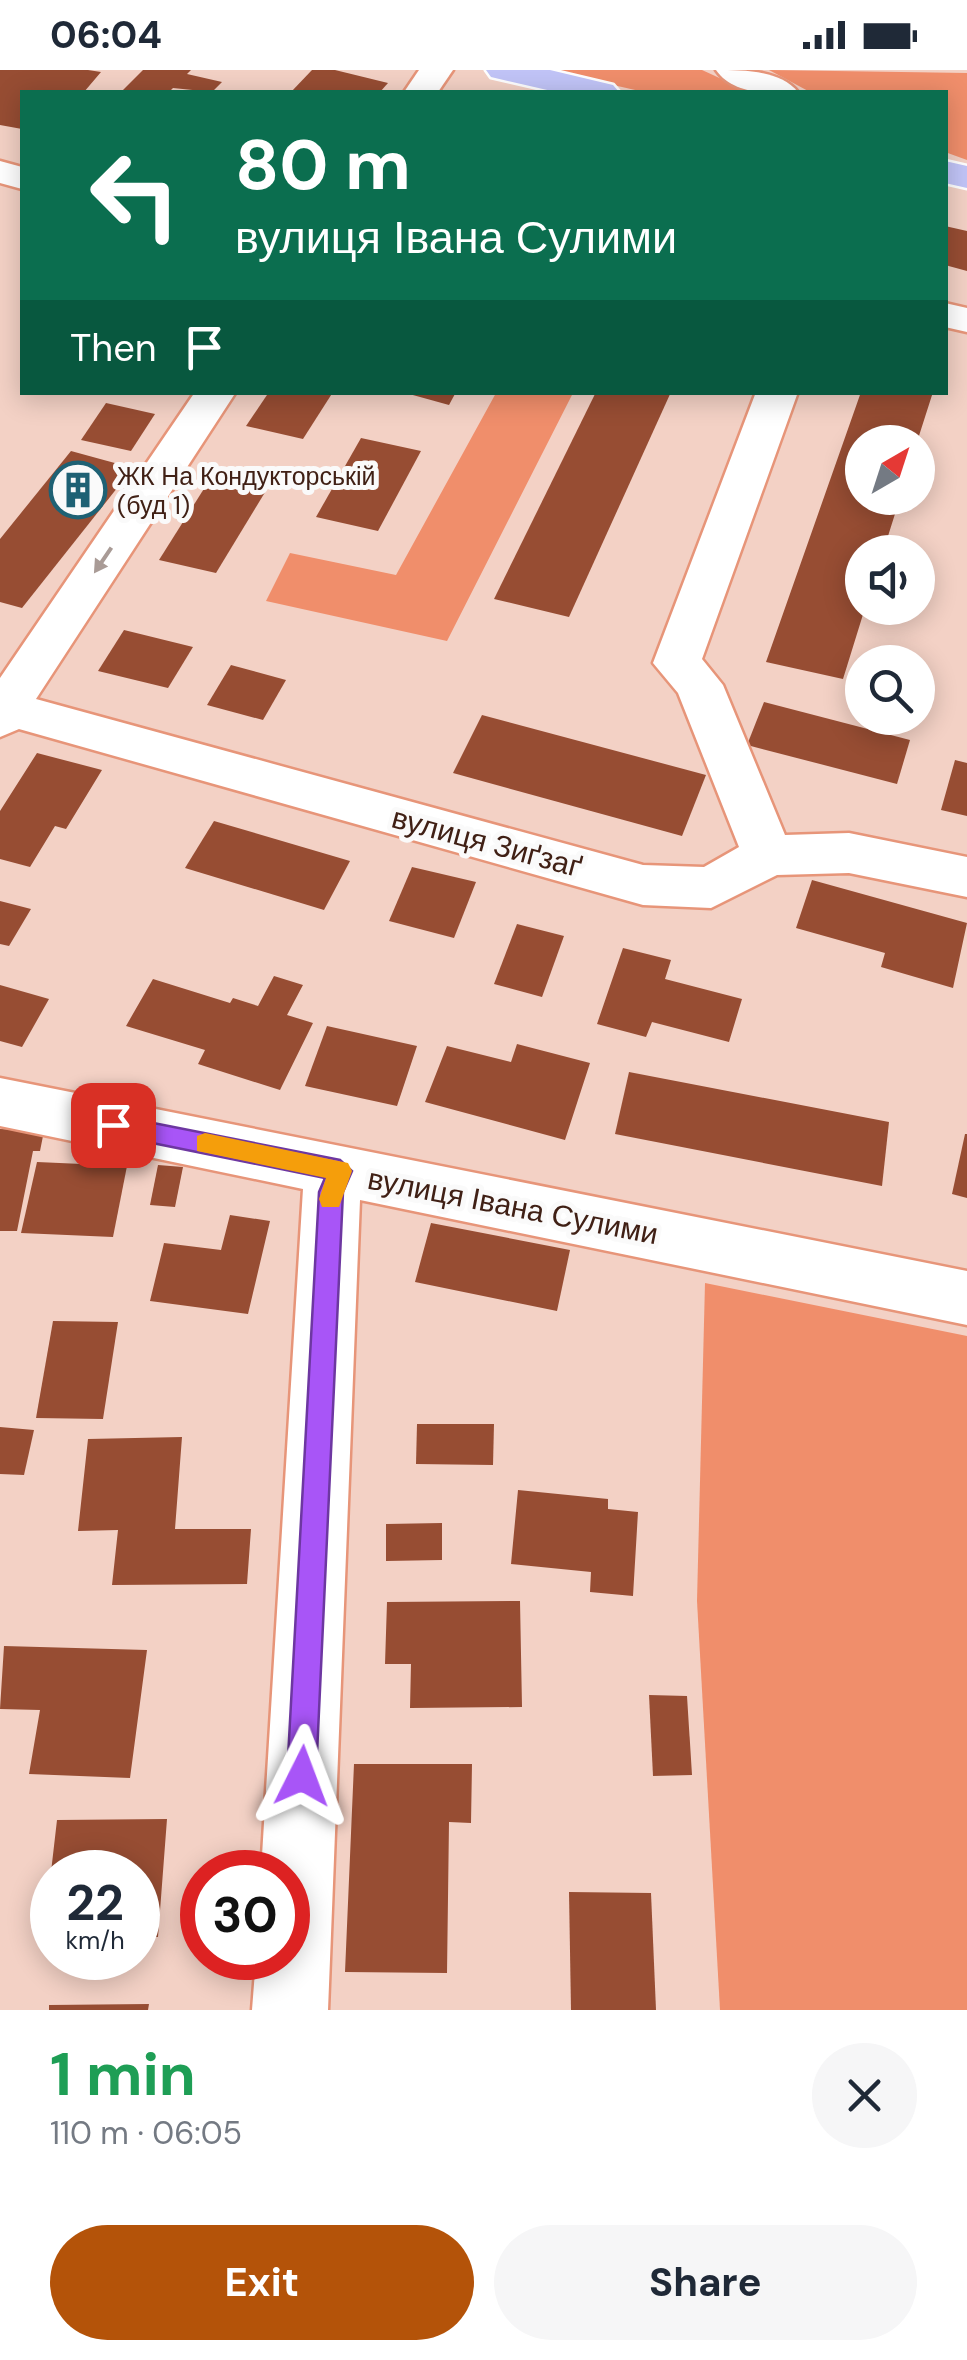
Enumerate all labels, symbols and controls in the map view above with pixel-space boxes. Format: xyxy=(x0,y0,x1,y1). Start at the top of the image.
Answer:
text: 06:04 xyxy=(50,10,162,60)
text: 80 m xyxy=(235,120,411,211)
icon: left xyxy=(70,130,200,260)
text: вулиця Івана Сулими xyxy=(235,208,677,267)
icon: arrive xyxy=(177,320,232,375)
text: Then xyxy=(70,323,157,373)
north arrow xyxy=(845,425,935,515)
map controls xyxy=(845,425,935,735)
building icon: ЖК На Кондукторській (буд 1) xyxy=(48,460,108,520)
place label: ЖК На Кондукторській (буд 1) xyxy=(117,460,375,522)
button: sound xyxy=(845,535,935,625)
one-way arrow xyxy=(94,546,112,573)
button: search xyxy=(845,645,935,735)
street label: вулиця Зиґзаґ xyxy=(388,798,586,886)
pin xyxy=(71,1083,156,1168)
icon: arrive xyxy=(86,1098,141,1153)
street label: вулиця Івана Сулими xyxy=(365,1159,661,1253)
position arrow xyxy=(250,1724,354,1828)
speed limit sign: 30 xyxy=(180,1850,310,1980)
text: 22 xyxy=(66,1870,124,1936)
text: km/h xyxy=(65,1924,125,1957)
text: 1 min xyxy=(50,2035,196,2114)
button: close xyxy=(812,2043,917,2148)
text: 110 m · 06:05 xyxy=(50,2112,242,2154)
button: Exit xyxy=(50,2225,474,2340)
button: Share xyxy=(494,2225,917,2340)

